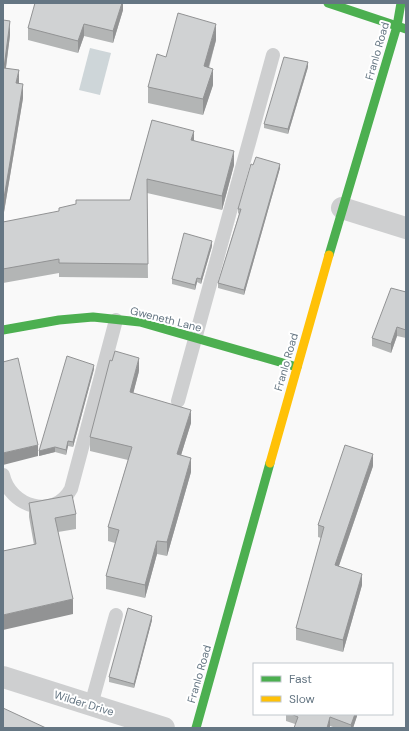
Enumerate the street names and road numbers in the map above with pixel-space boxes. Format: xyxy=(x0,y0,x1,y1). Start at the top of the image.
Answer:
street label: Franlo Road xyxy=(362,20,392,82)
street label: Gweneth Lane xyxy=(129,303,203,335)
street label: Franlo Road xyxy=(271,331,301,393)
street label: Franlo Road xyxy=(184,643,214,705)
street label: Wilder Drive xyxy=(52,687,116,719)

